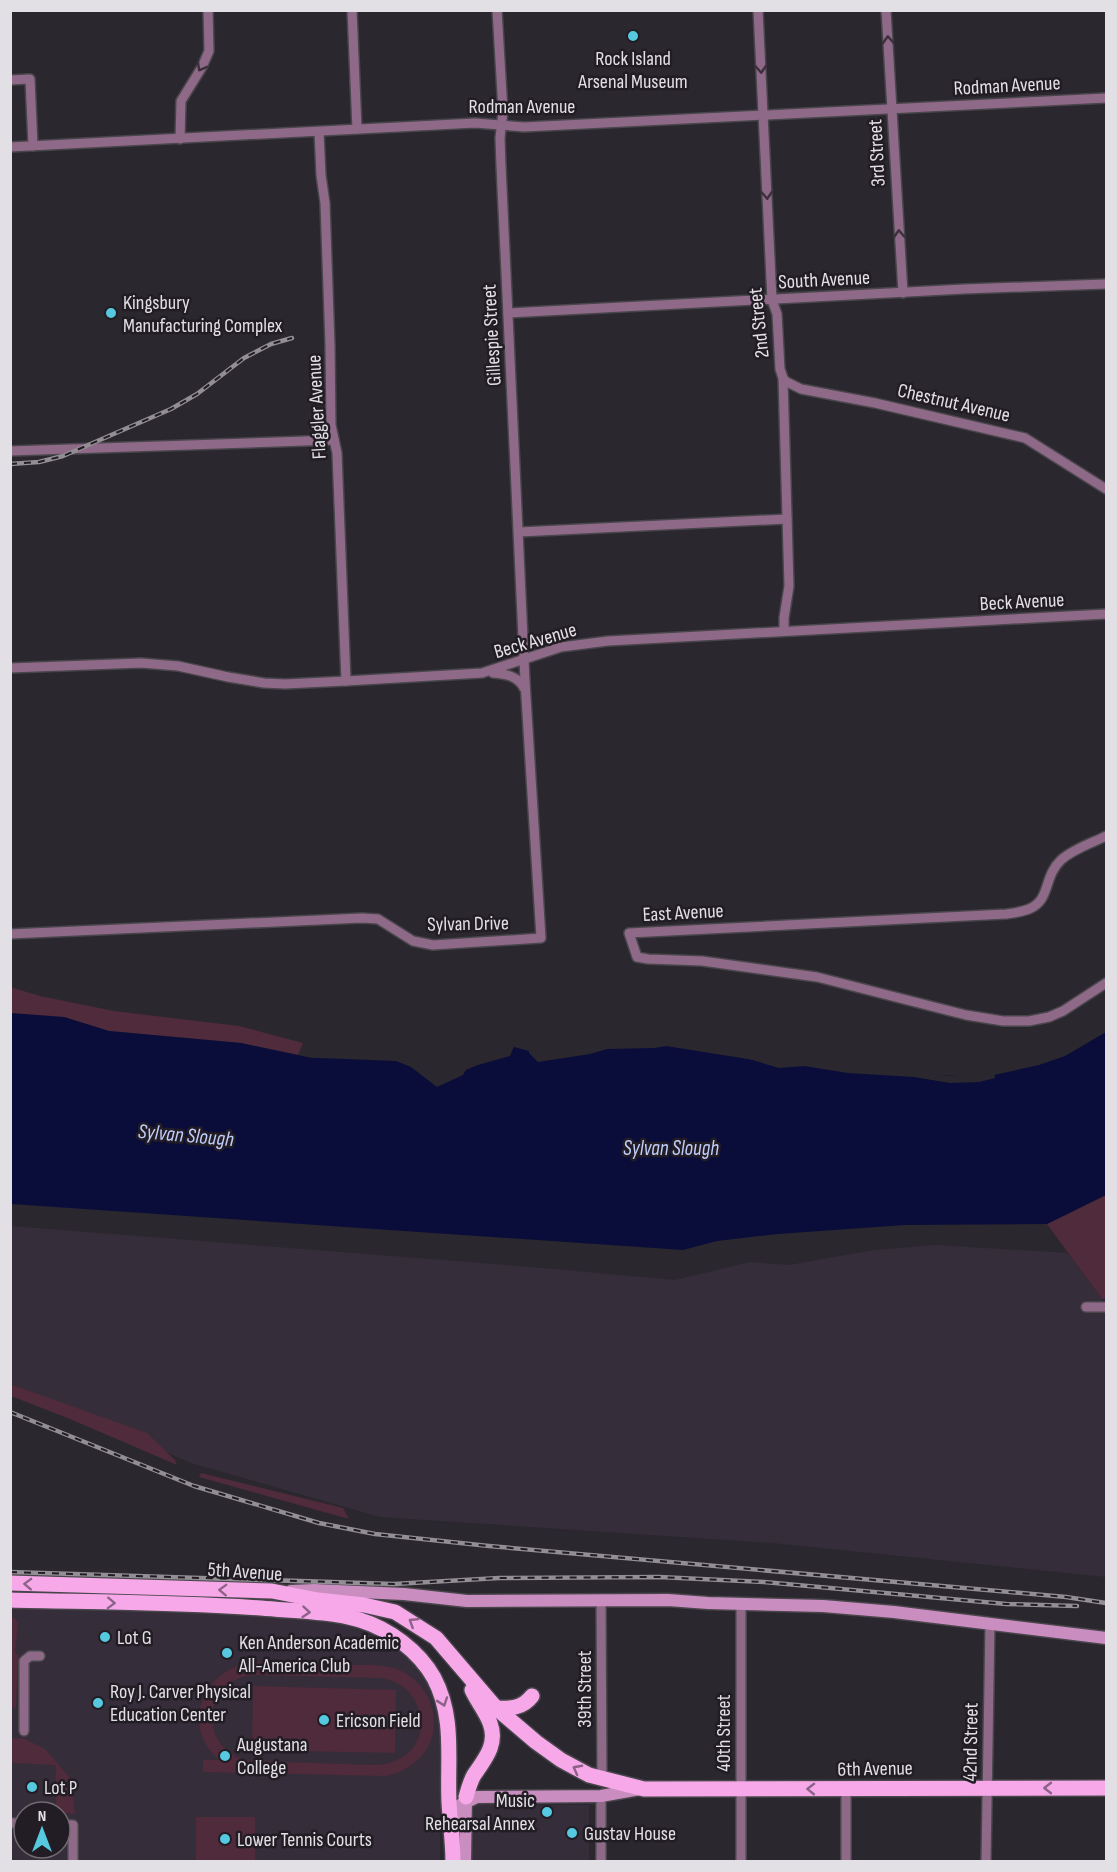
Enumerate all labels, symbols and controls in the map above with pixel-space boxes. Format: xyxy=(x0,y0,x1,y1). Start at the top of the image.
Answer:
marker: Rock Island Arsenal Museum xyxy=(626,29,640,43)
one-way arrow xyxy=(881,35,894,44)
place label: Rock Island Arsenal Museum xyxy=(577,47,688,94)
one-way arrow xyxy=(197,61,208,71)
one-way arrow xyxy=(754,64,767,73)
street label: Rodman Avenue xyxy=(953,71,1061,101)
street label: Rodman Avenue xyxy=(469,95,575,119)
street label: 3rd Street xyxy=(863,119,891,187)
one-way arrow xyxy=(761,191,774,200)
one-way arrow xyxy=(893,230,906,239)
street label: South Avenue xyxy=(778,266,871,294)
street label: Gillespie Street xyxy=(477,283,507,386)
street label: 2nd Street xyxy=(743,287,775,359)
place label: Kingsbury Manufacturing Complex xyxy=(123,291,283,338)
marker: Kingsbury Manufacturing Complex xyxy=(104,306,118,320)
street label: Flaggler Avenue xyxy=(302,354,332,460)
street label: Chestnut Avenue xyxy=(895,378,1012,428)
street label: Beck Avenue xyxy=(979,588,1065,616)
street label: Beck Avenue xyxy=(491,618,579,664)
street label: East Avenue xyxy=(642,899,724,927)
street label: Sylvan Drive xyxy=(427,911,509,937)
water label: Sylvan Slough xyxy=(137,1119,235,1152)
water label: Sylvan Slough xyxy=(623,1136,719,1161)
street label: 5th Avenue xyxy=(207,1557,283,1587)
one-way arrow xyxy=(23,1577,32,1590)
one-way arrow xyxy=(218,1583,227,1596)
one-way arrow xyxy=(106,1597,115,1609)
one-way arrow xyxy=(301,1605,310,1618)
one-way arrow xyxy=(409,1618,419,1630)
place label: Lot G xyxy=(117,1626,152,1650)
marker: Lot G xyxy=(98,1630,112,1644)
place label: Ken Anderson Academic All-America Club xyxy=(238,1631,399,1678)
marker: Ken Anderson Academic All-America Club xyxy=(220,1646,234,1660)
street label: 39th Street xyxy=(573,1650,597,1728)
place label: Roy J. Carver Physical Education Center xyxy=(110,1680,251,1727)
street label: 40th Street xyxy=(712,1694,736,1772)
marker: Roy J. Carver Physical Education Center xyxy=(91,1696,105,1710)
one-way arrow xyxy=(436,1696,449,1707)
street label: 42nd Street xyxy=(958,1702,984,1782)
place label: Ericson Field xyxy=(336,1709,421,1733)
marker: Ericson Field xyxy=(317,1713,331,1727)
place label: Augustana College xyxy=(236,1733,307,1780)
marker: Augustana College xyxy=(218,1749,232,1763)
street label: 6th Avenue xyxy=(837,1756,913,1782)
one-way arrow xyxy=(573,1764,584,1776)
place label: Lot P xyxy=(44,1776,77,1800)
marker: Lot P xyxy=(25,1780,39,1794)
one-way arrow xyxy=(1044,1782,1053,1794)
one-way arrow xyxy=(807,1783,816,1796)
place label: Music Rehearsal Annex xyxy=(425,1789,535,1836)
north arrow xyxy=(12,1800,72,1860)
marker: Music Rehearsal Annex xyxy=(540,1805,554,1819)
text: N xyxy=(38,1807,46,1826)
place label: Gustav House xyxy=(584,1822,676,1846)
marker: Gustav House xyxy=(565,1826,579,1840)
place label: Lower Tennis Courts xyxy=(237,1828,372,1852)
marker: Lower Tennis Courts xyxy=(218,1832,232,1846)

